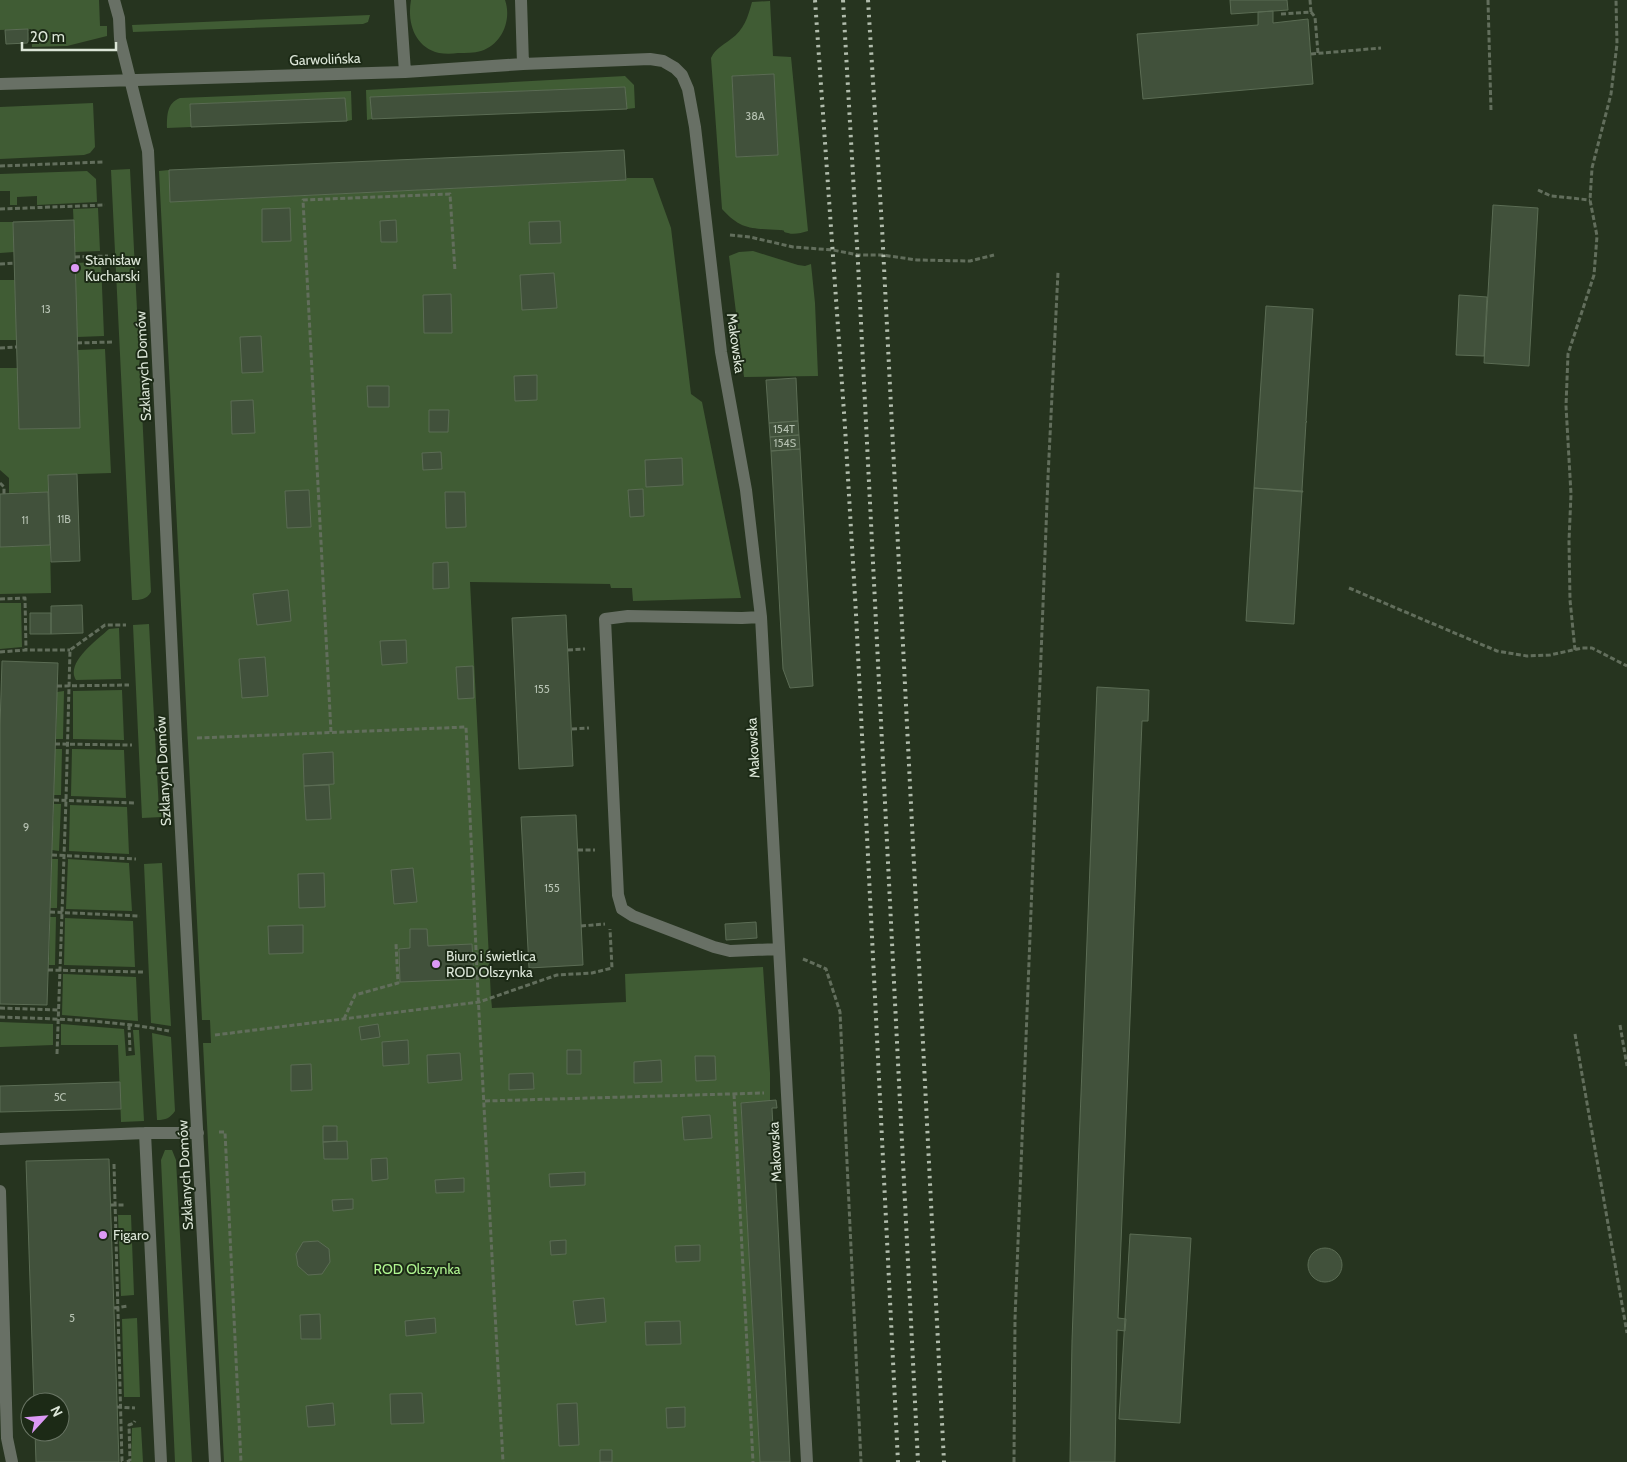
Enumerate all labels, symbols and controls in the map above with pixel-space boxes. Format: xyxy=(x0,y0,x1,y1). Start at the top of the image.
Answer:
scale bar xyxy=(22,20,116,52)
text: 20 m xyxy=(30,28,65,46)
street label: Garwolińska xyxy=(289,49,361,69)
house number: 38A xyxy=(745,109,765,123)
place label: Stanisław Kucharski xyxy=(85,251,141,285)
marker: Stanisław Kucharski xyxy=(69,262,81,274)
house number: 13 xyxy=(41,302,51,316)
street label: Szklanych Domów xyxy=(131,310,155,422)
street label: Makowska xyxy=(723,312,749,374)
house number: 154T xyxy=(773,422,795,436)
house number: 154S xyxy=(774,436,797,450)
house number: 11B xyxy=(57,512,71,526)
house number: 11 xyxy=(21,513,29,527)
house number: 155 xyxy=(534,682,550,696)
street label: Szklanych Domów xyxy=(151,715,175,827)
street label: Makowska xyxy=(742,717,764,779)
house number: 9 xyxy=(23,820,29,834)
house number: 155 xyxy=(544,881,560,895)
place label: Biuro i świetlica ROD Olszynka xyxy=(446,947,536,981)
marker: Biuro i świetlica ROD Olszynka xyxy=(430,958,442,970)
house number: 5C xyxy=(54,1090,67,1104)
street label: Szklanych Domów xyxy=(173,1119,197,1231)
street label: Makowska xyxy=(764,1121,786,1183)
place label: Figaro xyxy=(113,1226,149,1244)
marker: Figaro xyxy=(97,1229,109,1241)
park label: ROD Olszynka xyxy=(374,1260,461,1278)
house number: 5 xyxy=(69,1311,75,1325)
north arrow xyxy=(20,1392,70,1442)
text: N xyxy=(46,1403,67,1420)

